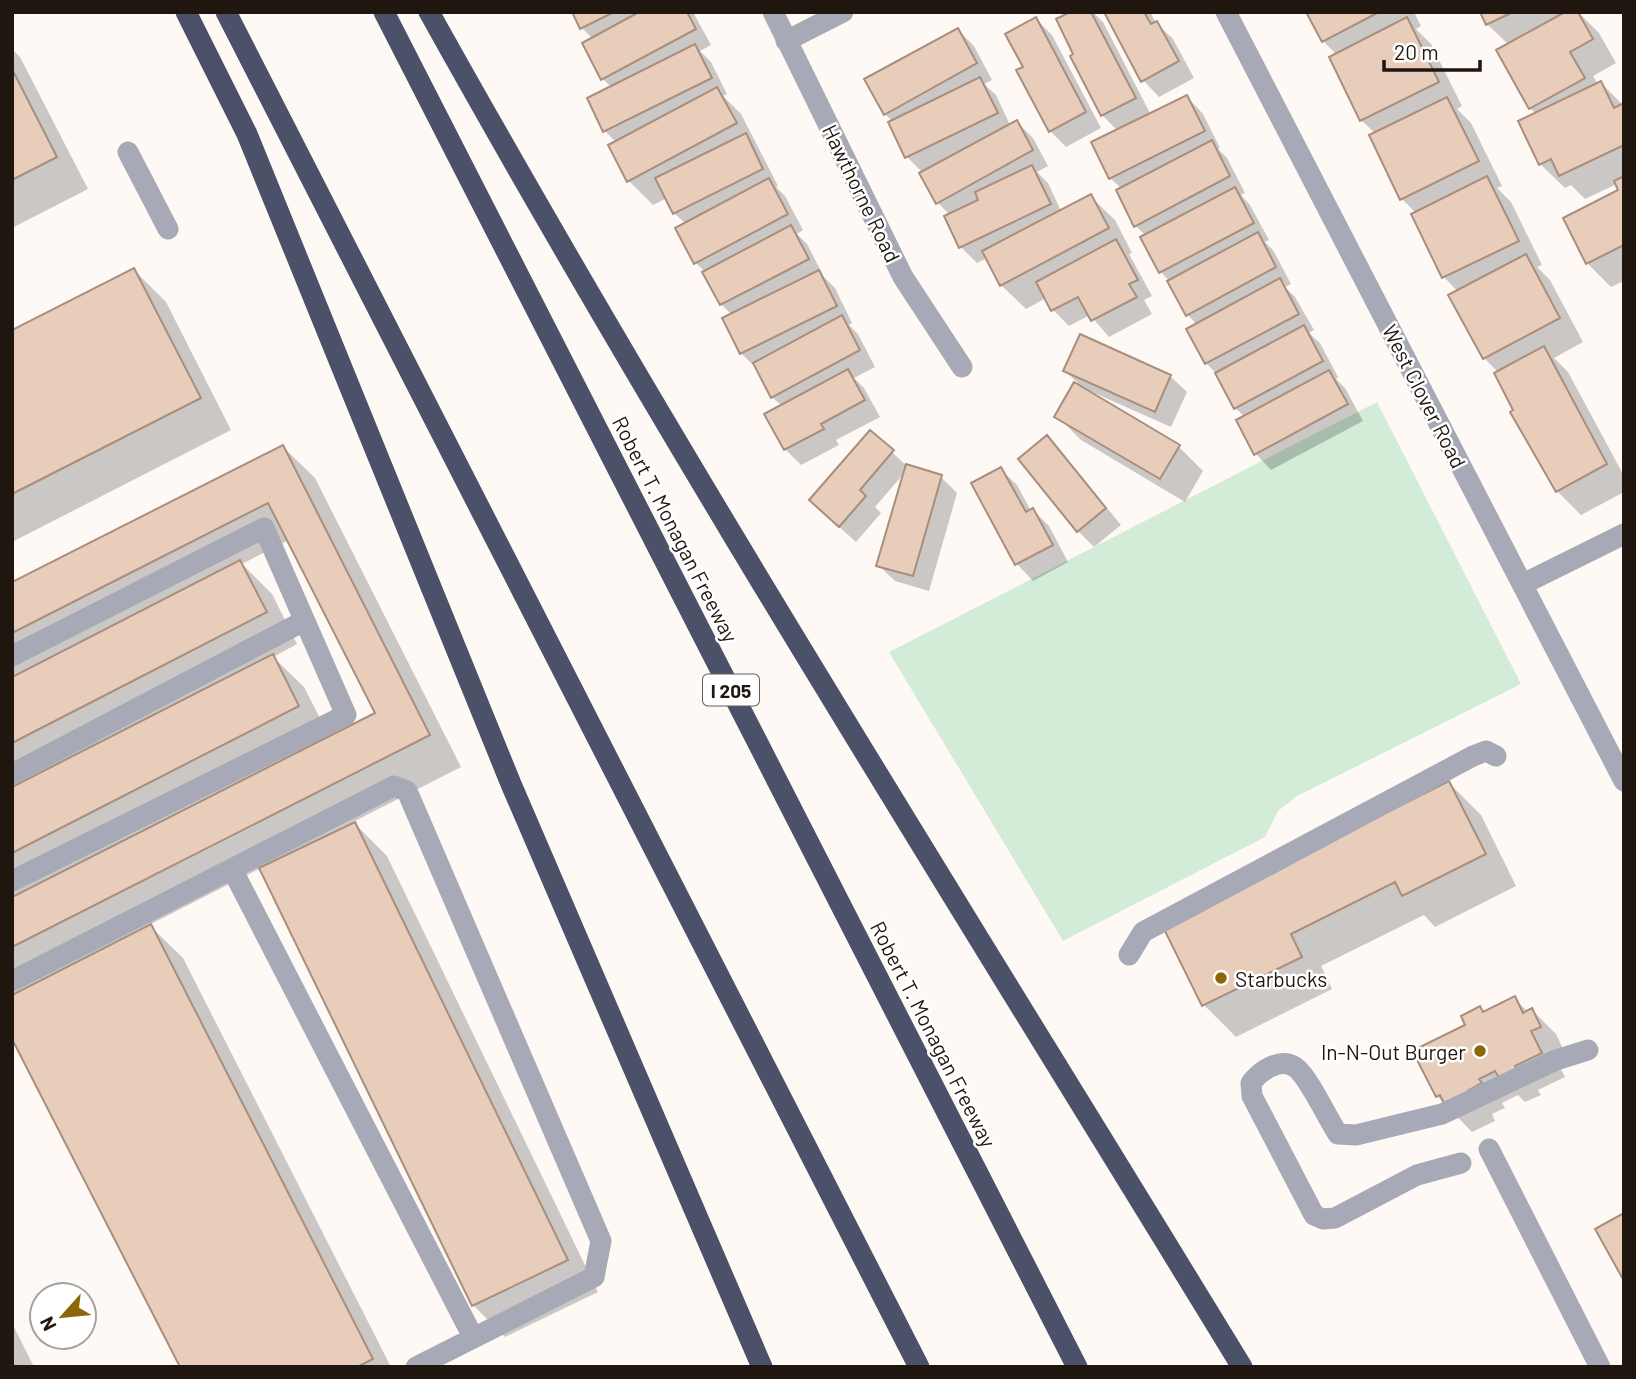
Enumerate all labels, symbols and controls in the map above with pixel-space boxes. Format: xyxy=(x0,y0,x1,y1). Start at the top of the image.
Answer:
scale bar xyxy=(1384,28,1480,72)
text: 20 m xyxy=(1394,39,1439,64)
street label: Hawthorne Road xyxy=(818,120,906,266)
street label: West Clover Road xyxy=(1378,320,1472,472)
street label: Robert T. Monagan Freeway xyxy=(608,412,744,647)
road number: I 205 xyxy=(703,674,759,706)
street label: Robert T. Monagan Freeway xyxy=(866,917,1002,1152)
place label: Starbucks xyxy=(1235,966,1327,991)
marker: Starbucks xyxy=(1213,970,1229,986)
place label: In-N-Out Burger xyxy=(1321,1039,1466,1064)
marker: In-N-Out Burger xyxy=(1472,1043,1488,1059)
north arrow xyxy=(28,1281,98,1351)
text: N xyxy=(34,1313,61,1335)

